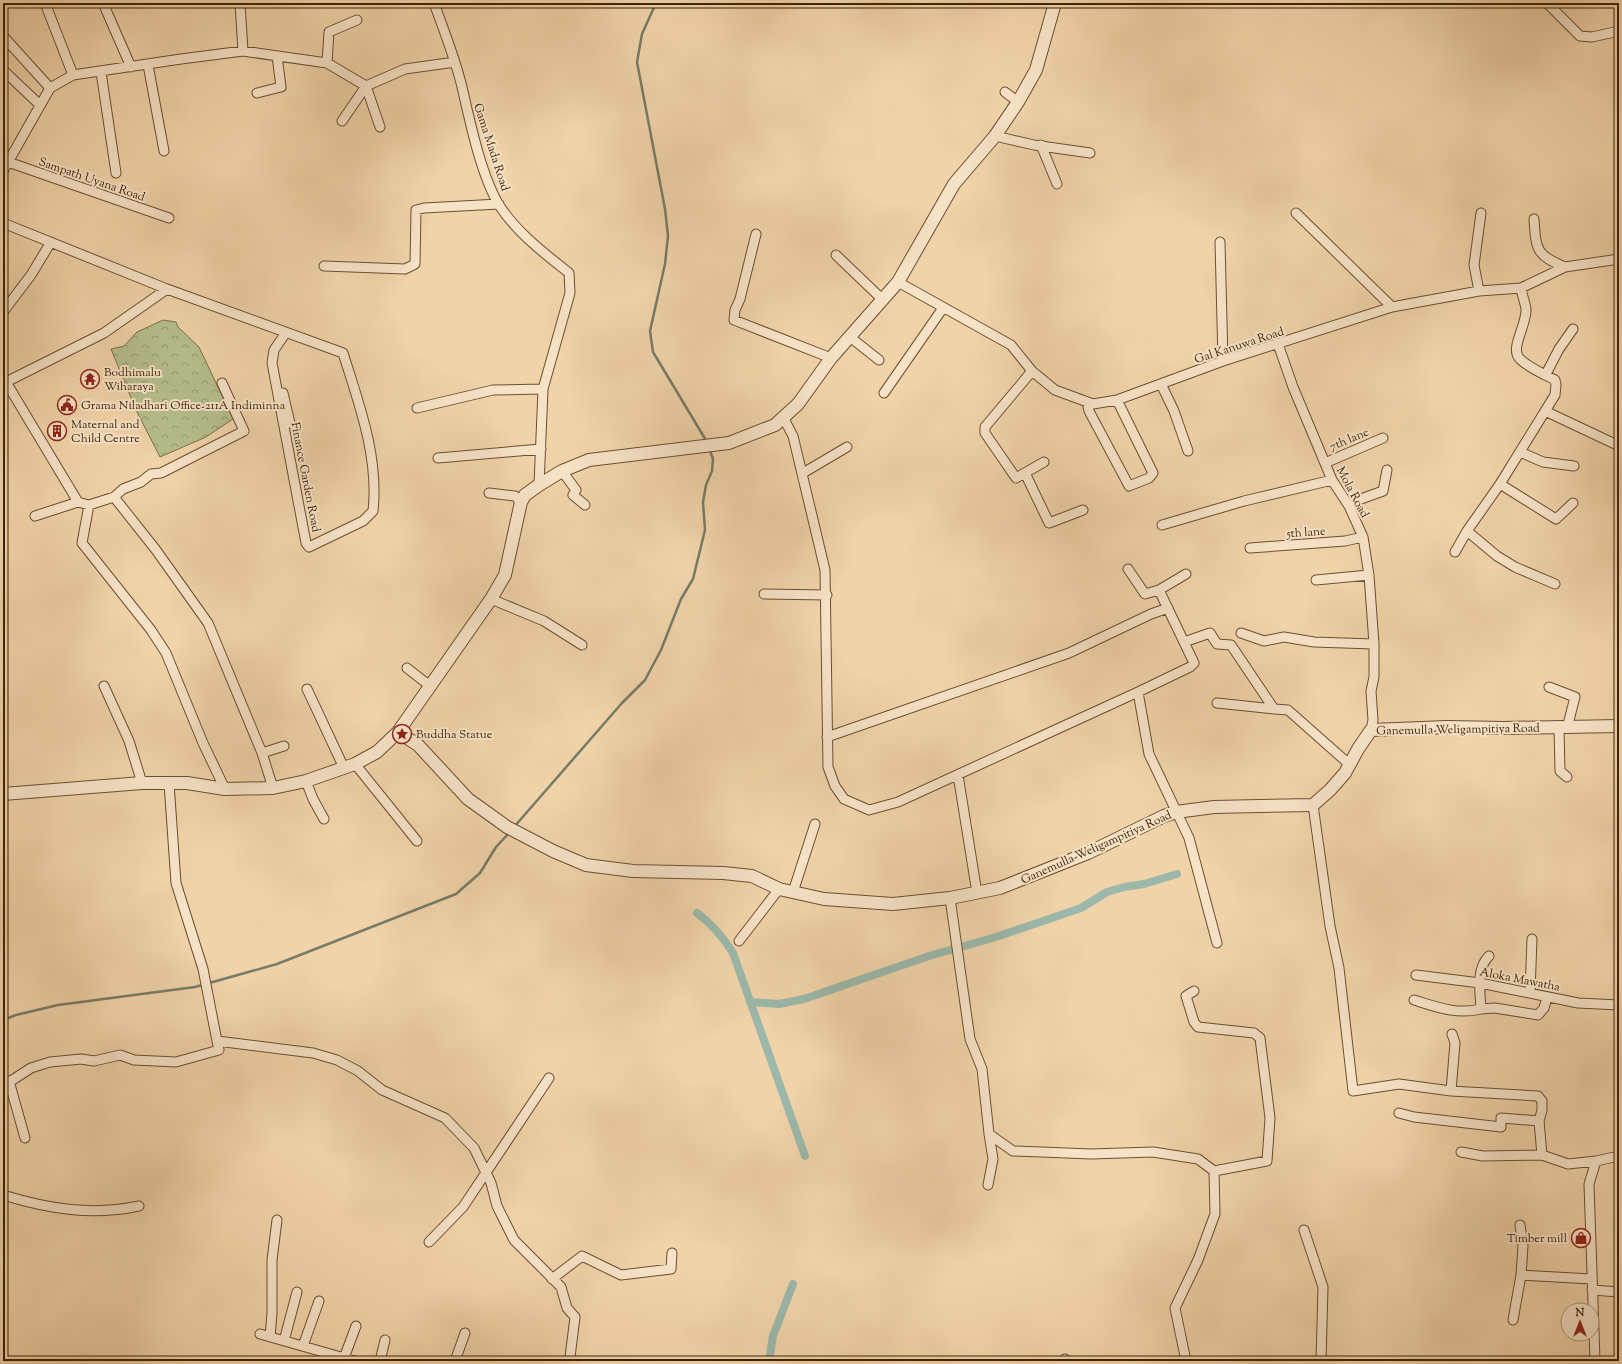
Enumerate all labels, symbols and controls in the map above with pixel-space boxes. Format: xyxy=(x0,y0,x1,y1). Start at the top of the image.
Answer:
street label: Gama Mada Road xyxy=(468,101,514,194)
street label: Sampath Uyana Road xyxy=(36,153,148,207)
street label: Gal Kanuwa Road xyxy=(1192,323,1287,369)
place label: Bodhimalu Wiharaya xyxy=(104,364,161,396)
temple icon: Bodhimalu Wiharaya xyxy=(79,368,101,390)
public building icon: Grama Niladhari Office-211A Indiminna xyxy=(56,394,78,416)
place label: Grama Niladhari Office-211A Indiminna xyxy=(81,397,286,415)
place label: Maternal and Child Centre xyxy=(71,416,140,448)
building icon: Maternal and Child Centre xyxy=(46,420,68,442)
street label: Finance Garden Road xyxy=(286,421,325,534)
street label: 7th lane xyxy=(1327,423,1372,456)
street label: Mola Road xyxy=(1331,464,1373,522)
street label: 5th lane xyxy=(1285,523,1327,543)
street label: Ganemulla-Weligampitiya Road xyxy=(1376,720,1540,740)
place icon: Buddha Statue xyxy=(391,723,413,745)
place label: Buddha Statue xyxy=(416,726,493,744)
street label: Ganemulla-Weligampitiya Road xyxy=(1018,806,1175,889)
street label: Aloka Mawatha xyxy=(1478,963,1562,997)
shop icon: Timber mill xyxy=(1570,1227,1592,1249)
place label: Timber mill xyxy=(1507,1230,1568,1248)
north arrow xyxy=(1560,1302,1600,1342)
text: N xyxy=(1575,1305,1585,1321)

